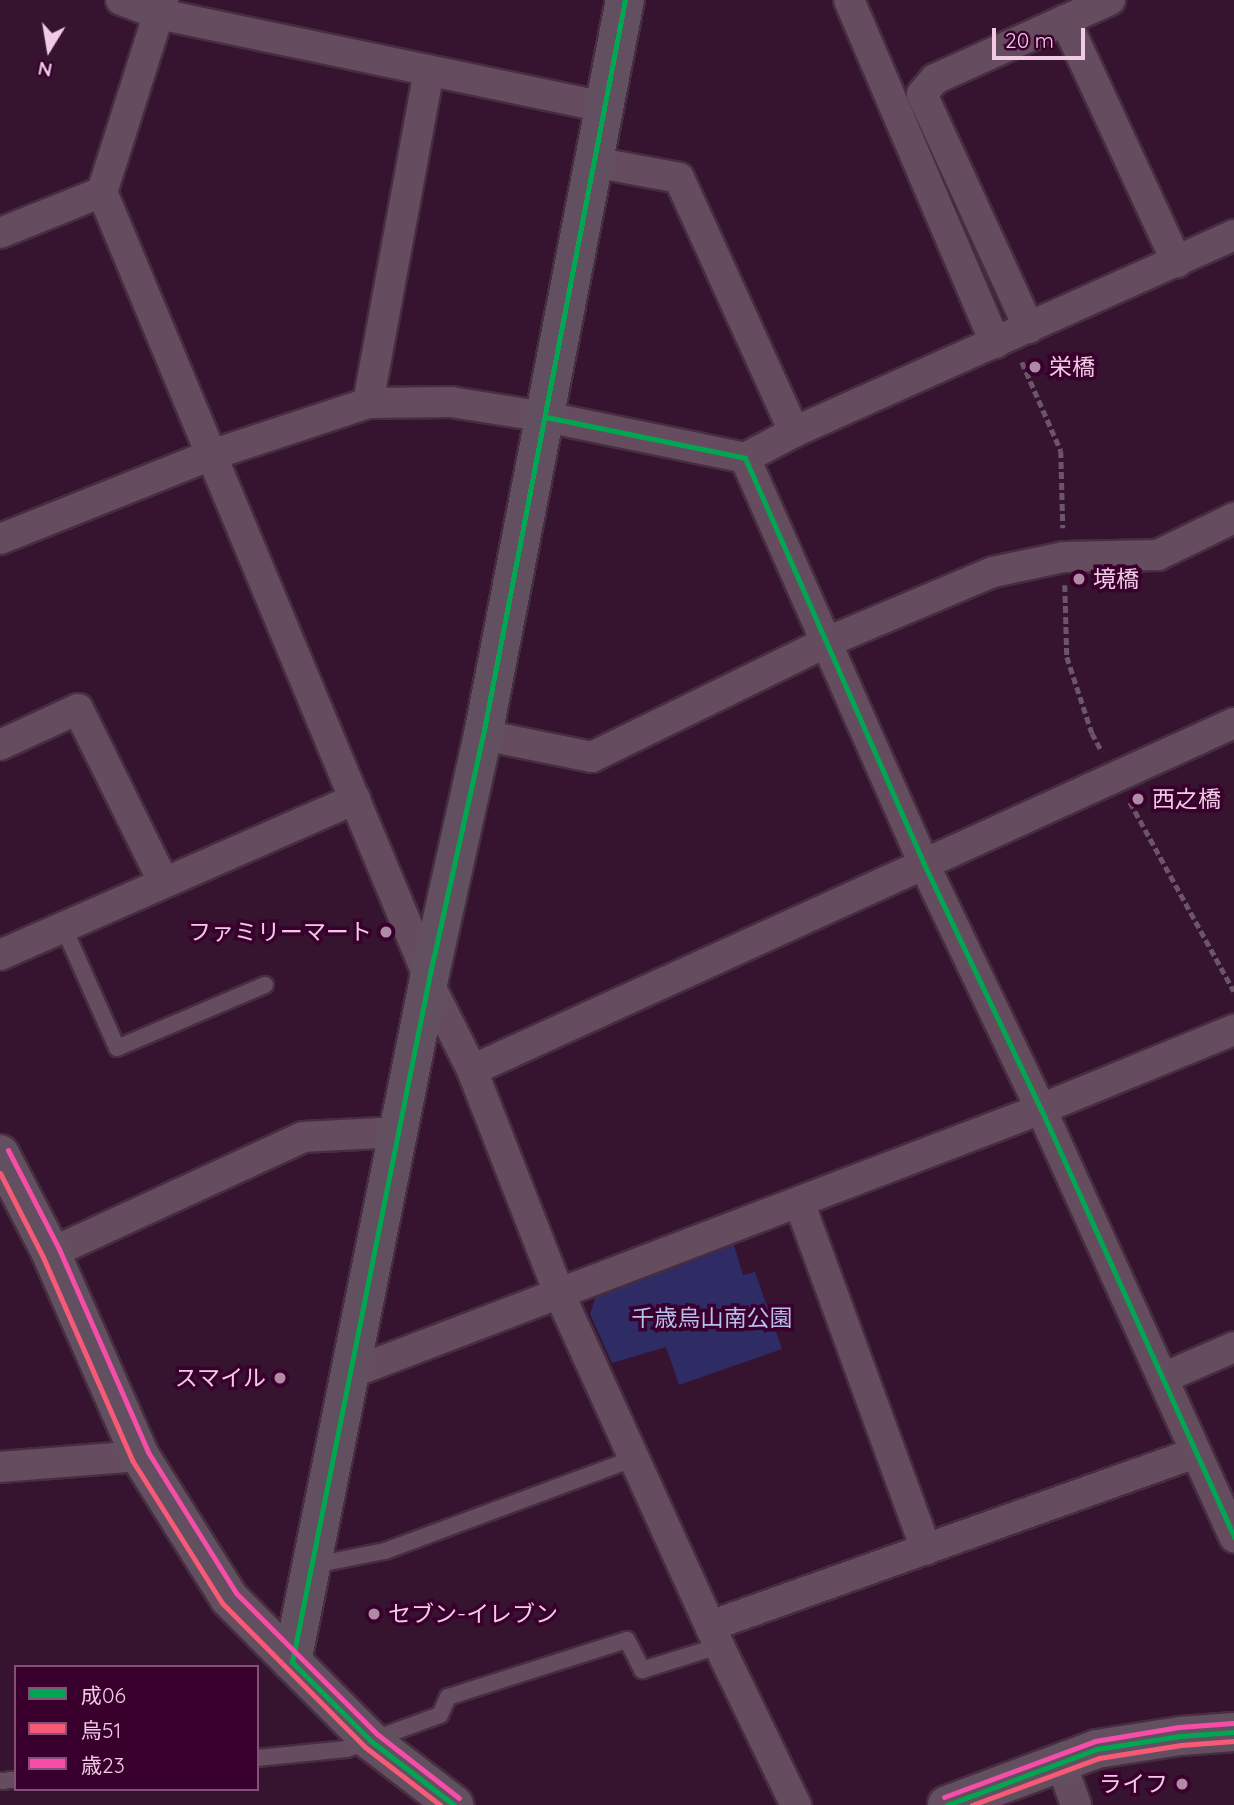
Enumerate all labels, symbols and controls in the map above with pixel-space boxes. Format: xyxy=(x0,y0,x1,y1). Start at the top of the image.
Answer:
north arrow xyxy=(14,14,84,84)
scale bar xyxy=(996,14,1089,58)
text: 20 m xyxy=(1005,27,1054,53)
text: N xyxy=(36,57,54,83)
place label: 栄橋 xyxy=(1049,353,1095,381)
marker: 栄橋 xyxy=(1027,359,1043,375)
place label: 境橋 xyxy=(1093,565,1139,593)
marker: 境橋 xyxy=(1071,571,1087,587)
place label: 西之橋 xyxy=(1152,785,1221,813)
marker: 西之橋 xyxy=(1130,791,1146,807)
place label: ファミリーマート xyxy=(188,918,372,946)
marker: ファミリーマート xyxy=(378,924,394,940)
park label: 千歳烏山南公園 xyxy=(632,1304,792,1332)
place label: スマイル xyxy=(174,1364,266,1392)
marker: スマイル xyxy=(272,1370,288,1386)
place label: セブン-イレブン xyxy=(388,1600,558,1628)
marker: セブン-イレブン xyxy=(366,1606,382,1622)
legend xyxy=(14,1665,259,1791)
text: 成06 xyxy=(81,1682,126,1708)
text: 烏51 xyxy=(81,1717,121,1743)
text: 歳23 xyxy=(81,1752,125,1778)
place label: ライフ xyxy=(1099,1770,1168,1798)
marker: ライフ xyxy=(1174,1776,1190,1792)

